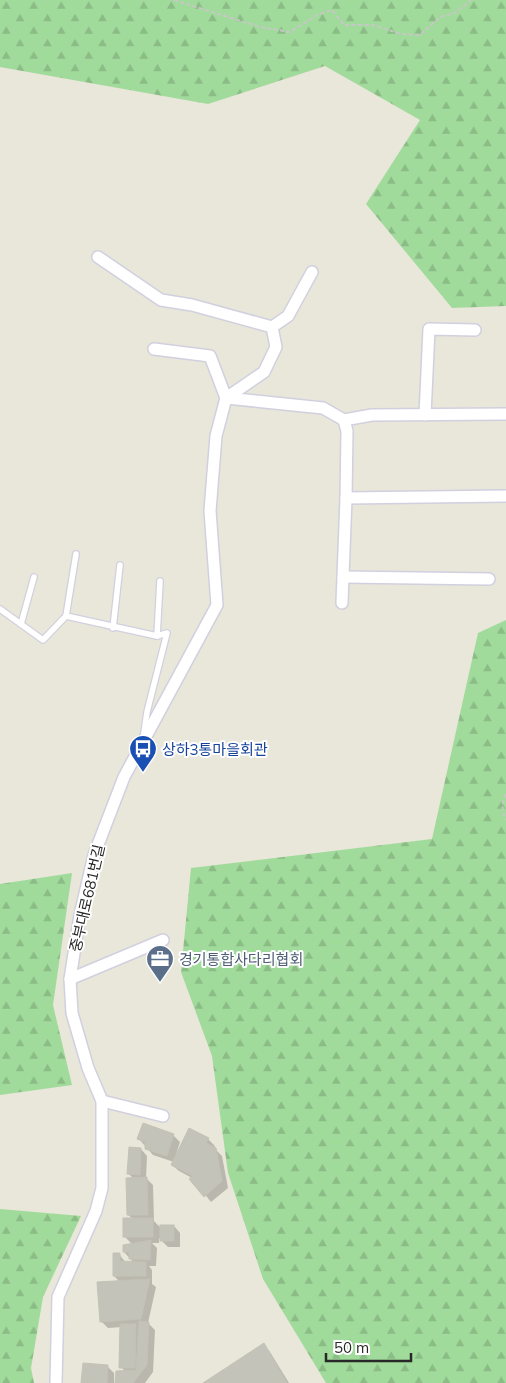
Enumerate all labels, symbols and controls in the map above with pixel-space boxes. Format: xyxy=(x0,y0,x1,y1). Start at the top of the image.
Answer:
bus stop icon: 상하3통마을회관 xyxy=(128,734,158,773)
place label: 상하3통마을회관 xyxy=(162,740,268,759)
street label: 중부대로681번길 xyxy=(65,842,109,954)
office icon: 경기통합사다리협회 xyxy=(145,944,175,983)
place label: 경기통합사다리협회 xyxy=(179,950,303,969)
scale bar xyxy=(326,1330,411,1362)
text: 50 m xyxy=(334,1338,369,1357)

